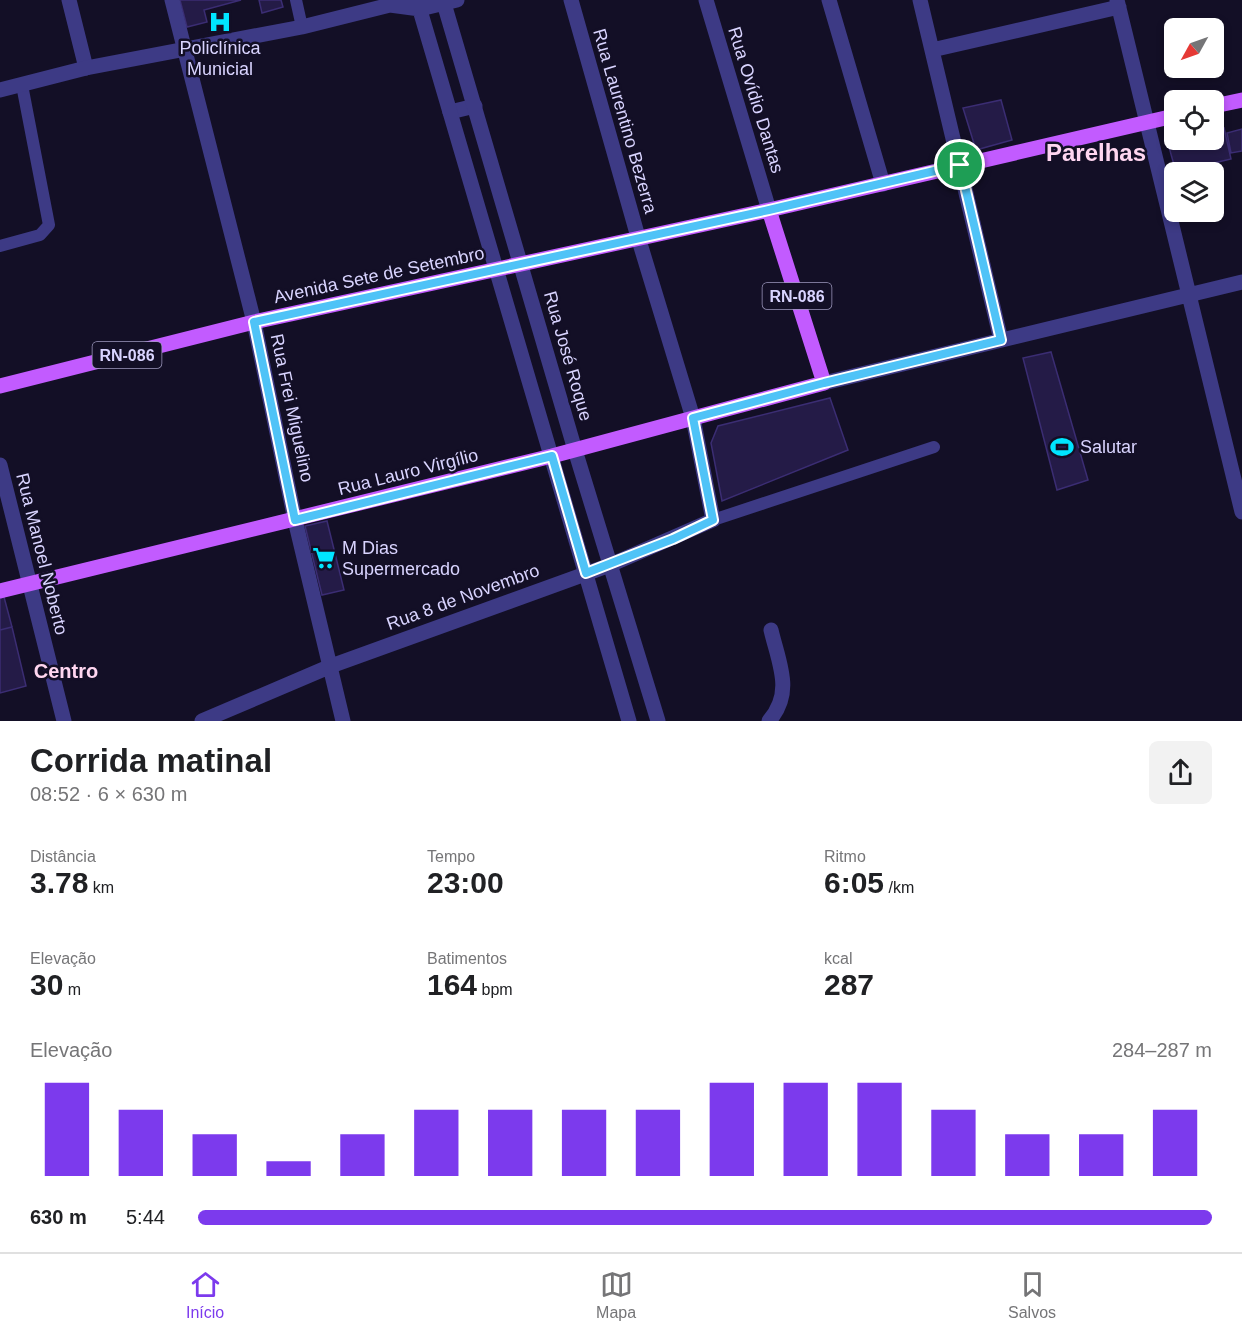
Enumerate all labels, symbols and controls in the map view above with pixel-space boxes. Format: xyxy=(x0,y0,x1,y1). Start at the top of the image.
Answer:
hospital icon: Policlínica Municial xyxy=(207,9,233,35)
north arrow xyxy=(1164,18,1224,78)
map controls xyxy=(1164,18,1224,222)
street label: Rua Ovídio Dantas xyxy=(724,24,788,176)
street label: Rua Laurentino Bezerra xyxy=(589,26,661,217)
place label: Policlínica Municial xyxy=(179,38,262,79)
button: locate xyxy=(1164,90,1224,150)
pin xyxy=(934,139,985,190)
district label: Parelhas xyxy=(1046,139,1146,166)
icon: arrive xyxy=(943,148,976,181)
button: layers xyxy=(1164,162,1224,222)
street label: Avenida Sete de Setembro xyxy=(272,243,486,307)
road number: RN-086 xyxy=(762,283,832,309)
street label: Rua José Roque xyxy=(540,289,596,423)
street label: Rua Frei Miguelino xyxy=(267,332,317,484)
road number: RN-086 xyxy=(92,342,162,368)
sports icon: Salutar xyxy=(1049,434,1075,460)
place label: Salutar xyxy=(1080,437,1137,457)
street label: Rua Lauro Virgílio xyxy=(336,445,480,499)
street label: Rua Manoel Noberto xyxy=(12,471,72,637)
place label: M Dias Supermercado xyxy=(342,538,460,579)
supermarket icon: M Dias Supermercado xyxy=(311,545,337,571)
street label: Rua 8 de Novembro xyxy=(384,560,542,634)
district label: Centro xyxy=(34,660,98,682)
button: share xyxy=(1149,741,1212,804)
text: Corrida matinal xyxy=(30,742,272,779)
text: 08:52 · 6 × 630 m xyxy=(30,783,187,805)
text: Distância xyxy=(30,848,96,865)
text: Tempo xyxy=(427,848,475,865)
text: Ritmo xyxy=(824,848,866,865)
text: 3.78 xyxy=(30,866,88,899)
text: 23:00 xyxy=(427,866,504,899)
text: 6:05 xyxy=(824,866,884,899)
text: km xyxy=(88,879,114,896)
text: /km xyxy=(884,879,914,896)
text: Elevação xyxy=(30,950,96,967)
text: Batimentos xyxy=(427,950,507,967)
text: kcal xyxy=(824,950,852,967)
text: 30 xyxy=(30,968,63,1001)
text: 164 xyxy=(427,968,477,1001)
text: 287 xyxy=(824,968,874,1001)
text: m xyxy=(63,981,81,998)
text: bpm xyxy=(477,981,513,998)
text: Elevação xyxy=(30,1039,112,1061)
text: 284–287 m xyxy=(1112,1039,1212,1061)
text: 630 m xyxy=(30,1206,87,1228)
text: 5:44 xyxy=(126,1206,165,1228)
tab: Início xyxy=(186,1268,224,1322)
tab: Mapa xyxy=(596,1268,636,1322)
tab: Salvos xyxy=(1008,1268,1056,1322)

